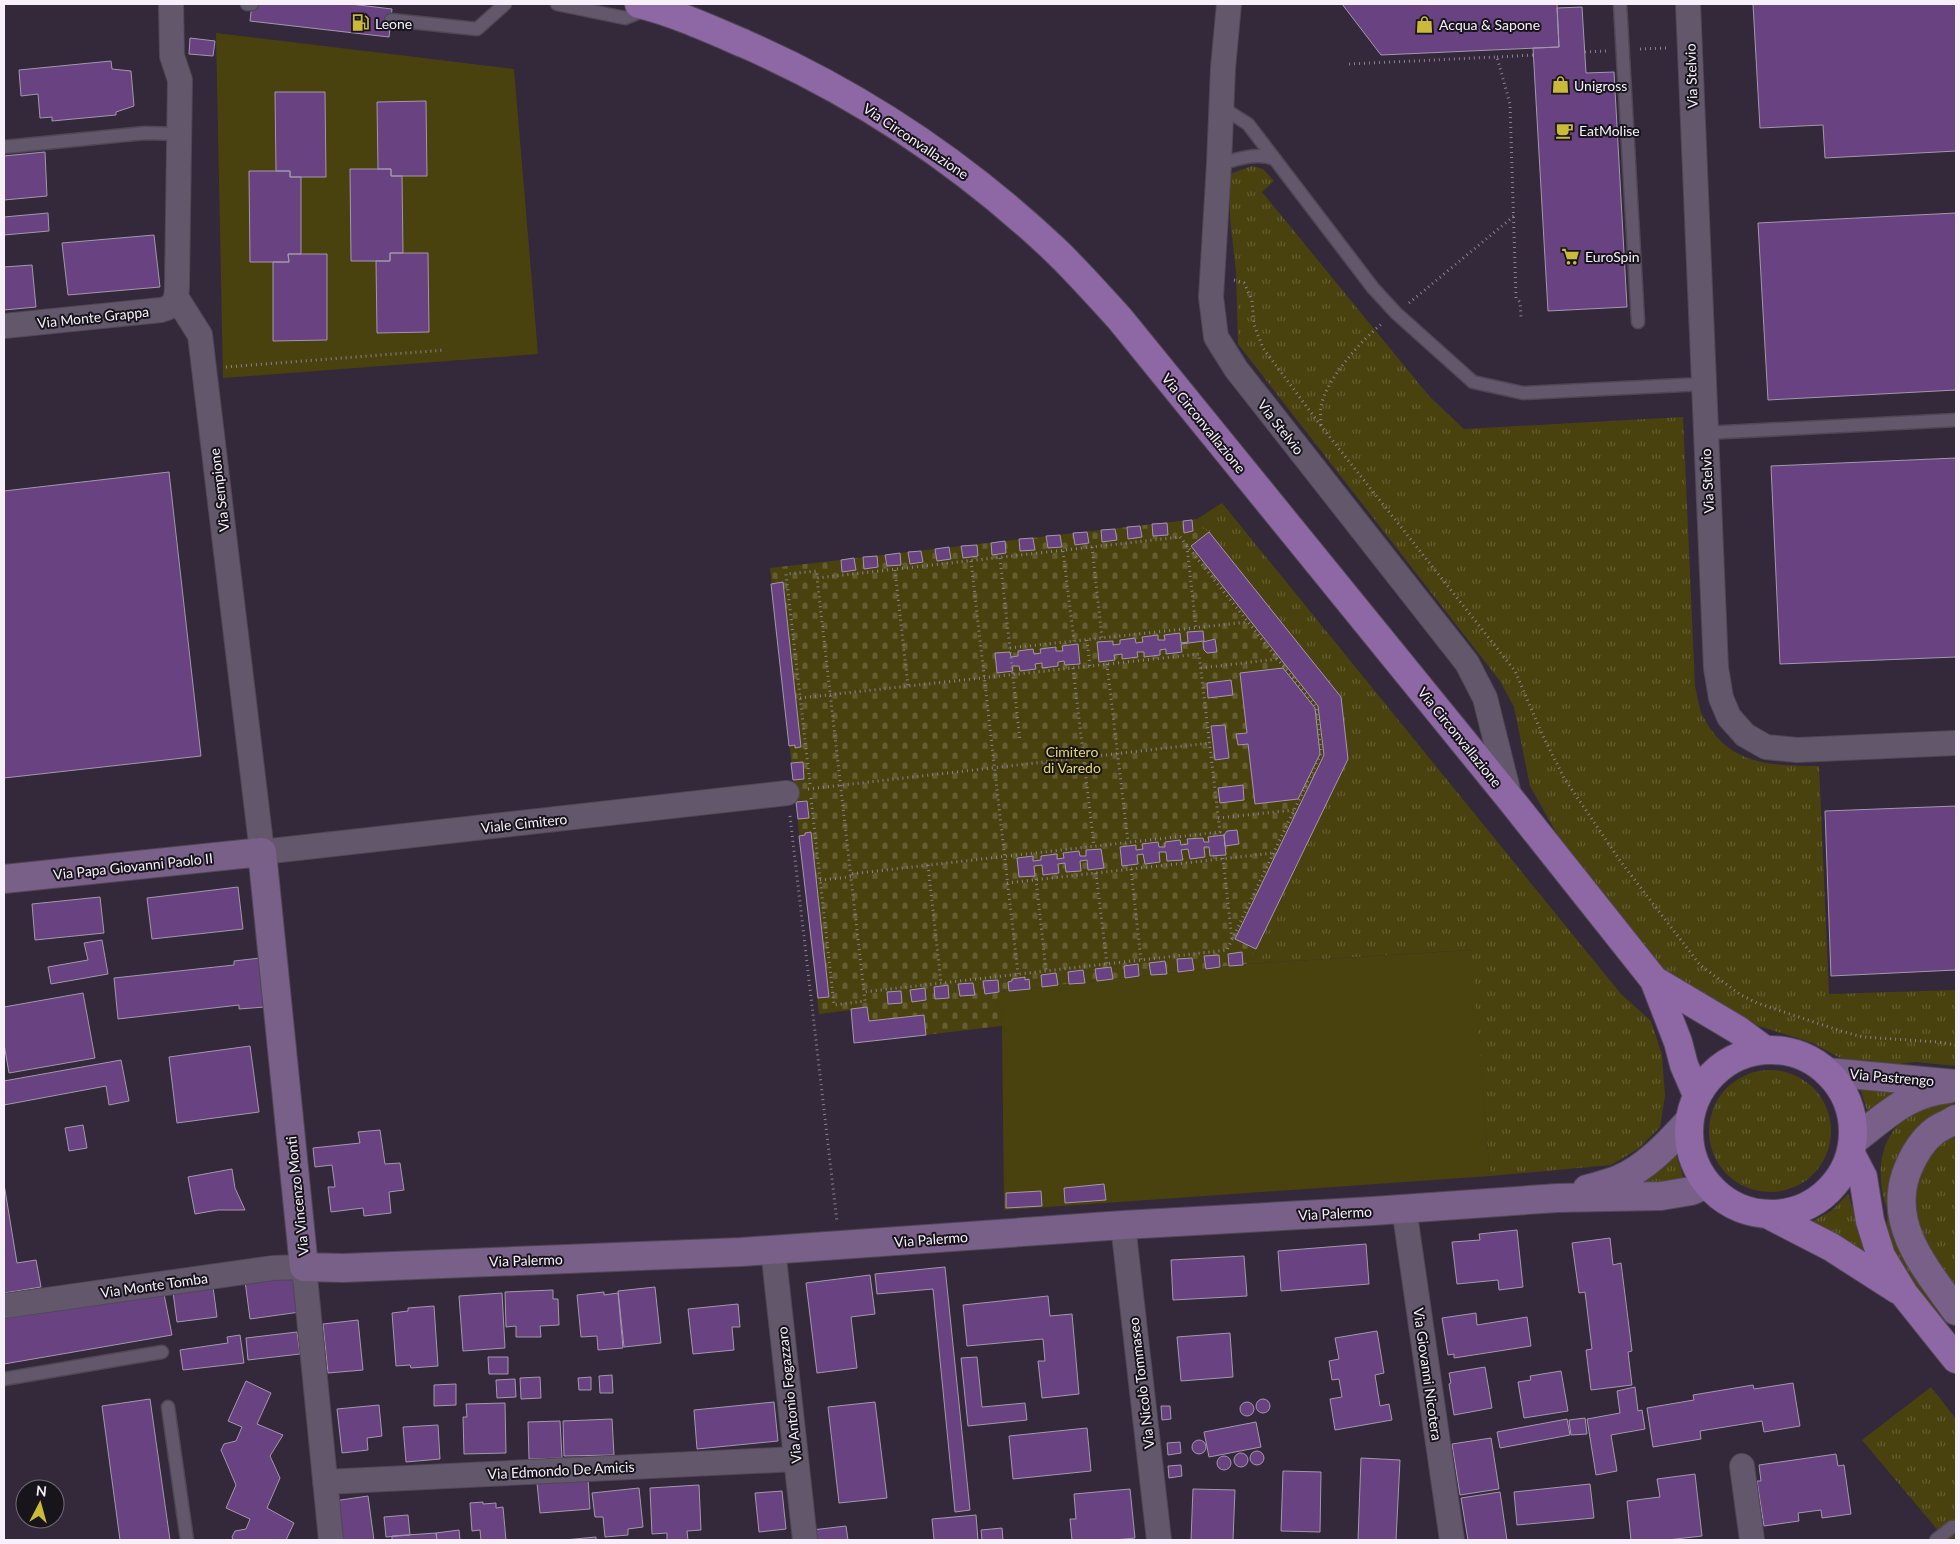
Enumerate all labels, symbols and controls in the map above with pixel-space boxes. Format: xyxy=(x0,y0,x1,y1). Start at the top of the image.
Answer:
fuel station icon: Leone xyxy=(351,13,371,33)
shop icon: Acqua & Sapone xyxy=(1415,14,1435,34)
place label: Leone xyxy=(375,15,412,32)
place label: Acqua & Sapone xyxy=(1439,16,1540,33)
street label: Via Stelvio xyxy=(1681,43,1701,109)
shop icon: Unigross xyxy=(1550,75,1570,95)
place label: Unigross xyxy=(1574,77,1627,94)
street label: Via Circonvallazione xyxy=(860,99,972,183)
cafe icon: EatMolise xyxy=(1555,120,1575,140)
place label: EatMolise xyxy=(1579,122,1640,139)
supermarket icon: EuroSpin xyxy=(1561,246,1581,266)
place label: EuroSpin xyxy=(1585,248,1640,265)
street label: Via Monte Grappa xyxy=(36,303,150,331)
street label: Via Circonvallazione xyxy=(1159,370,1249,476)
street label: Via Stelvio xyxy=(1254,396,1308,458)
street label: Via Sempione xyxy=(205,447,233,533)
street label: Via Stelvio xyxy=(1697,448,1717,514)
street label: Via Circonvallazione xyxy=(1415,684,1505,790)
park label: Cimitero di Varedo xyxy=(1043,743,1101,776)
street label: Viale Cimitero xyxy=(480,810,568,836)
street label: Via Papa Giovanni Paolo II xyxy=(52,849,214,883)
street label: Via Pastrengo xyxy=(1849,1065,1935,1089)
street label: Via Vincenzo Monti xyxy=(282,1135,312,1257)
street label: Via Palermo xyxy=(1298,1203,1372,1223)
street label: Via Palermo xyxy=(894,1228,968,1250)
street label: Via Palermo xyxy=(489,1250,563,1270)
street label: Via Monte Tomba xyxy=(99,1269,209,1301)
street label: Via Giovanni Nicotera xyxy=(1410,1307,1446,1442)
street label: Via Nicolò Tommaseo xyxy=(1125,1316,1157,1450)
street label: Via Antonio Fogazzaro xyxy=(773,1326,805,1464)
street label: Via Edmondo De Amicis xyxy=(487,1458,635,1482)
north arrow xyxy=(15,1479,65,1529)
text: N xyxy=(35,1482,48,1500)

